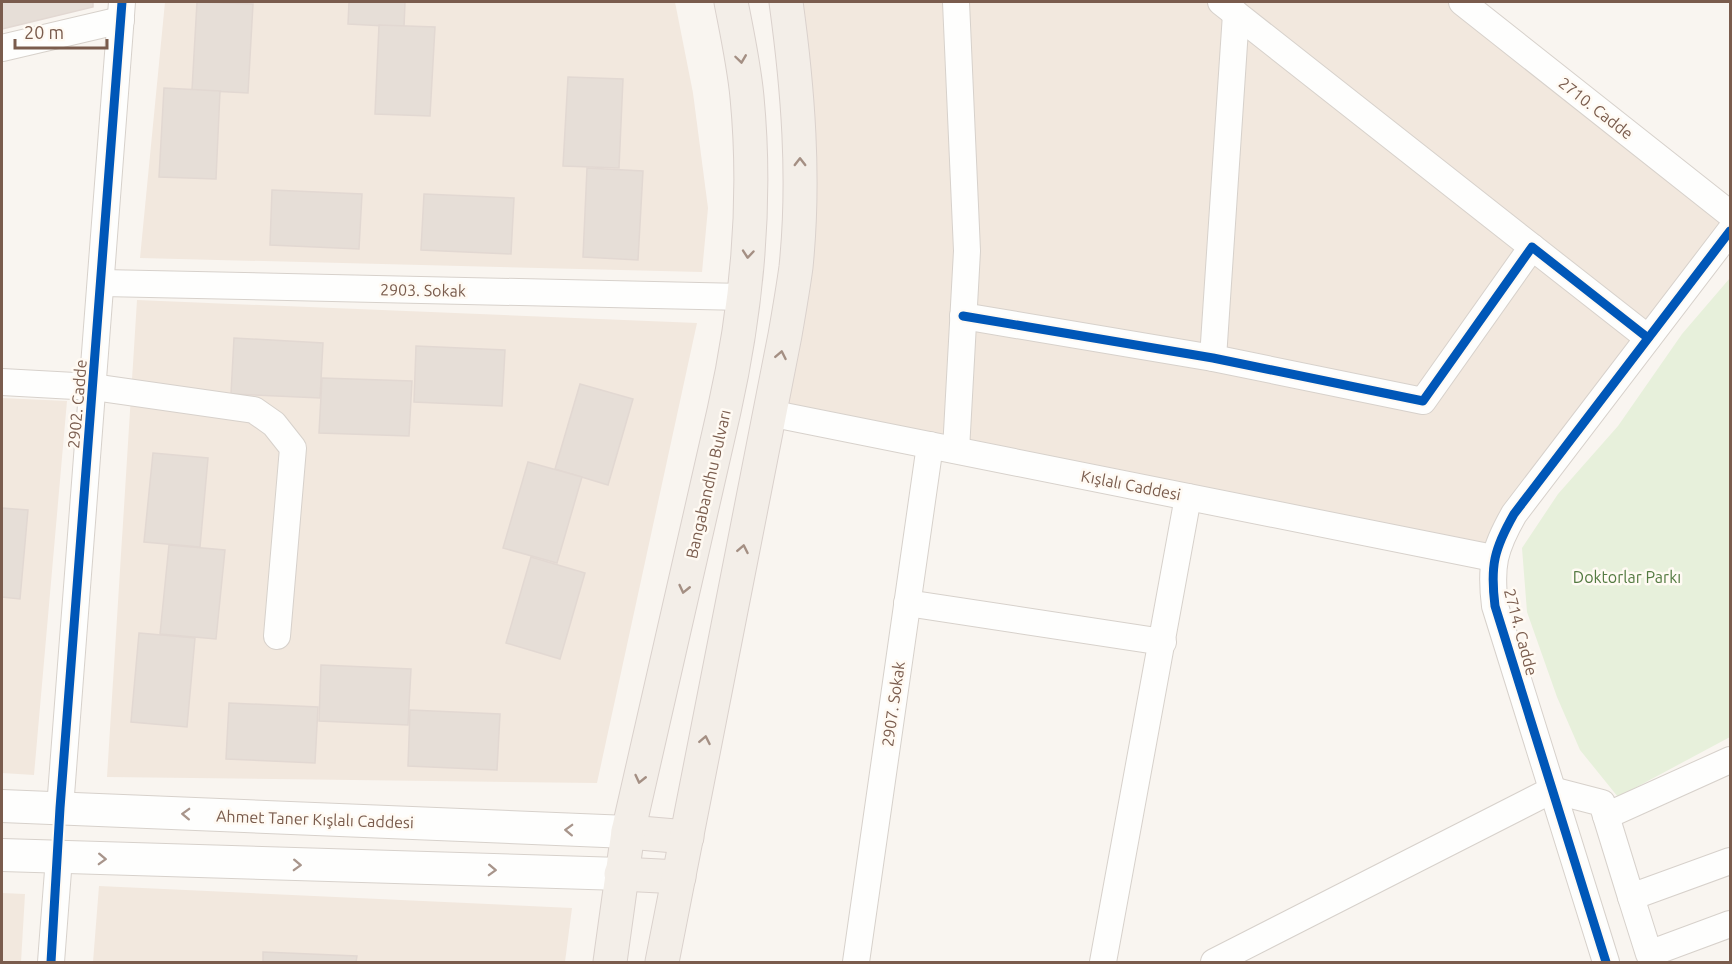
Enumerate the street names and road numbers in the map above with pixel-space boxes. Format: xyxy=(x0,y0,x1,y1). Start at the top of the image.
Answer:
street label: 2710. Cadde xyxy=(1555,73,1637,143)
street label: 2903. Sokak xyxy=(380,280,466,300)
street label: 2902. Cadde xyxy=(64,359,90,449)
street label: Bangabandhu Bulvarı xyxy=(682,408,734,560)
street label: Kışlalı Caddesi xyxy=(1079,466,1183,504)
street label: 2714. Cadde xyxy=(1501,587,1541,677)
street label: 2907. Sokak xyxy=(878,660,908,748)
street label: Ahmet Taner Kışlalı Caddesi xyxy=(216,807,414,831)

